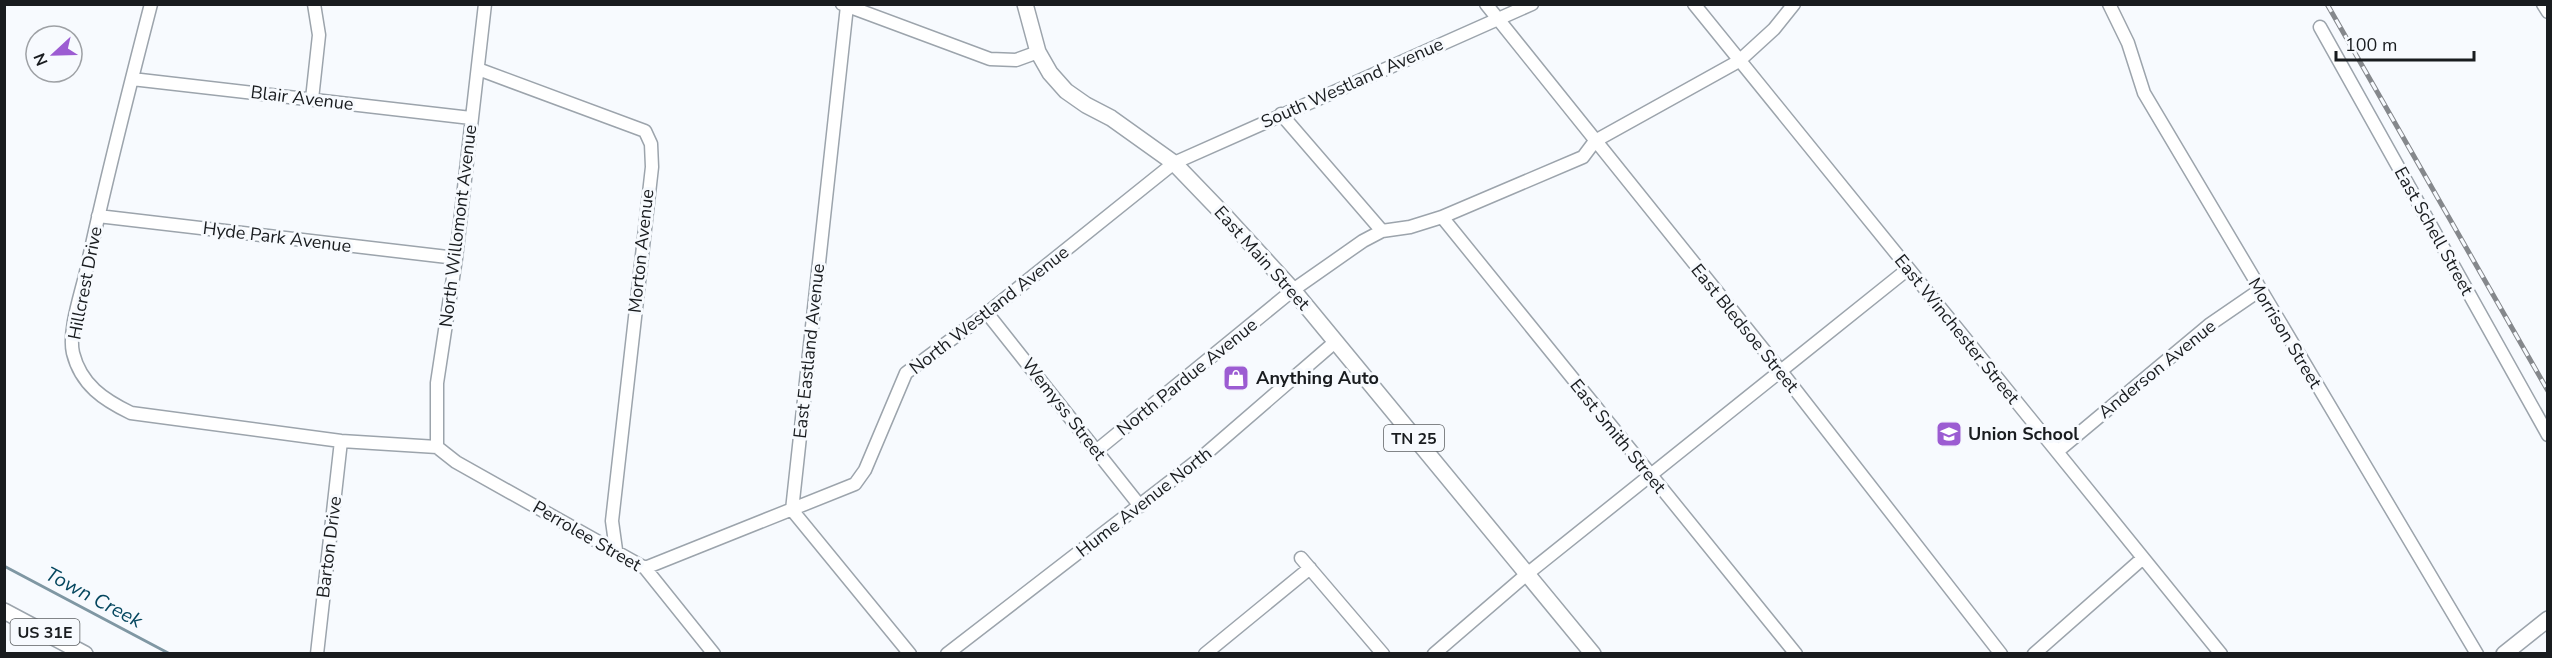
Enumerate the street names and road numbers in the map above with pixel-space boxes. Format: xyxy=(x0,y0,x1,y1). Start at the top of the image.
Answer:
street label: South Westland Avenue xyxy=(1257,32,1447,134)
street label: Blair Avenue xyxy=(249,80,355,116)
street label: North Willomont Avenue xyxy=(434,123,482,329)
street label: East Schell Street xyxy=(2389,163,2479,300)
street label: Morton Avenue xyxy=(623,188,659,314)
street label: East Main Street xyxy=(1209,201,1316,316)
street label: Hyde Park Avenue xyxy=(201,216,353,258)
street label: Hillcrest Drive xyxy=(62,224,108,342)
street label: North Westland Avenue xyxy=(904,240,1074,380)
street label: East Winchester Street xyxy=(1889,249,2025,409)
street label: East Bledsoe Street xyxy=(1686,259,1805,398)
street label: East Eastland Avenue xyxy=(788,262,830,440)
street label: Morrison Street xyxy=(2242,273,2328,393)
street label: North Pardue Avenue xyxy=(1112,313,1262,441)
street label: Anderson Avenue xyxy=(2093,314,2221,424)
street label: Wemyss Street xyxy=(1016,353,1112,466)
street label: East Smith Street xyxy=(1565,374,1672,499)
road number: TN 25 xyxy=(1384,425,1444,451)
street label: Hume Avenue North xyxy=(1071,441,1217,563)
street label: Barton Drive xyxy=(311,495,347,599)
street label: Perrolee Street xyxy=(528,495,646,577)
road number: US 31E xyxy=(10,619,80,645)

